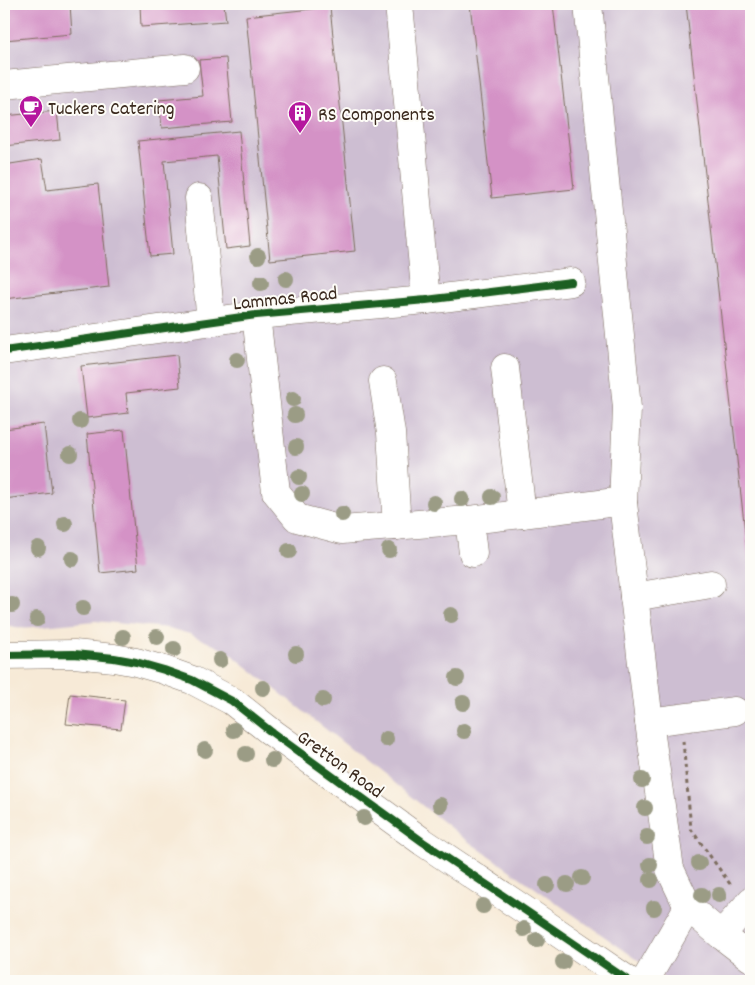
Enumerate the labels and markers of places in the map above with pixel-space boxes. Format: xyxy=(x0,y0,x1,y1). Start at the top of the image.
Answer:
cafe icon: Tuckers Catering xyxy=(18,94,44,128)
place label: Tuckers Catering xyxy=(48,96,175,124)
building icon: RS Components xyxy=(287,100,313,134)
place label: RS Components xyxy=(318,102,435,130)

